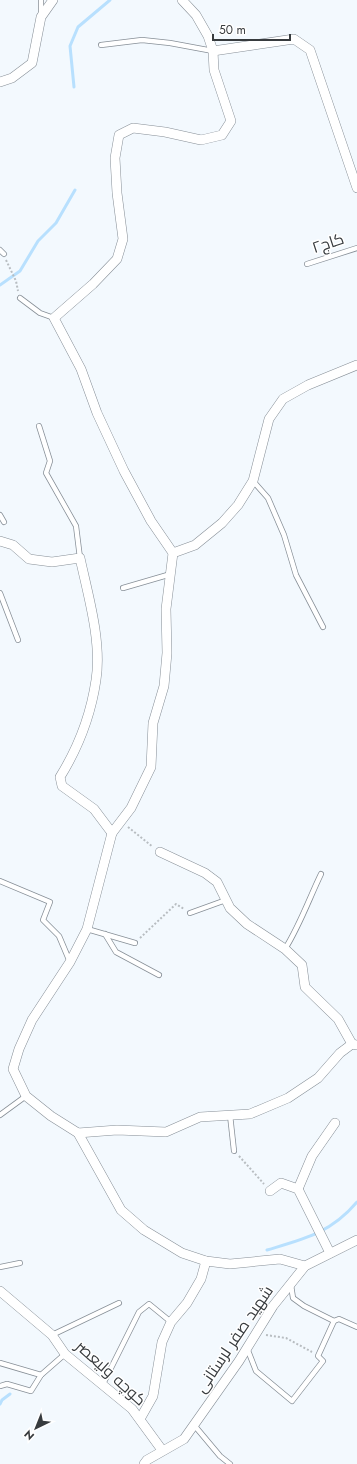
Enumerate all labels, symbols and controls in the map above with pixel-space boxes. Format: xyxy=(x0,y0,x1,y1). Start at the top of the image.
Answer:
scale bar xyxy=(213,16,290,42)
text: 50 m xyxy=(219,21,246,39)
street label: کاج۲ xyxy=(309,227,347,259)
street label: شهید صفر لرستانی xyxy=(189,1281,279,1397)
street label: کوچه ولیعصر xyxy=(70,1334,151,1411)
north arrow xyxy=(16,1408,56,1448)
text: N xyxy=(21,1426,38,1444)

